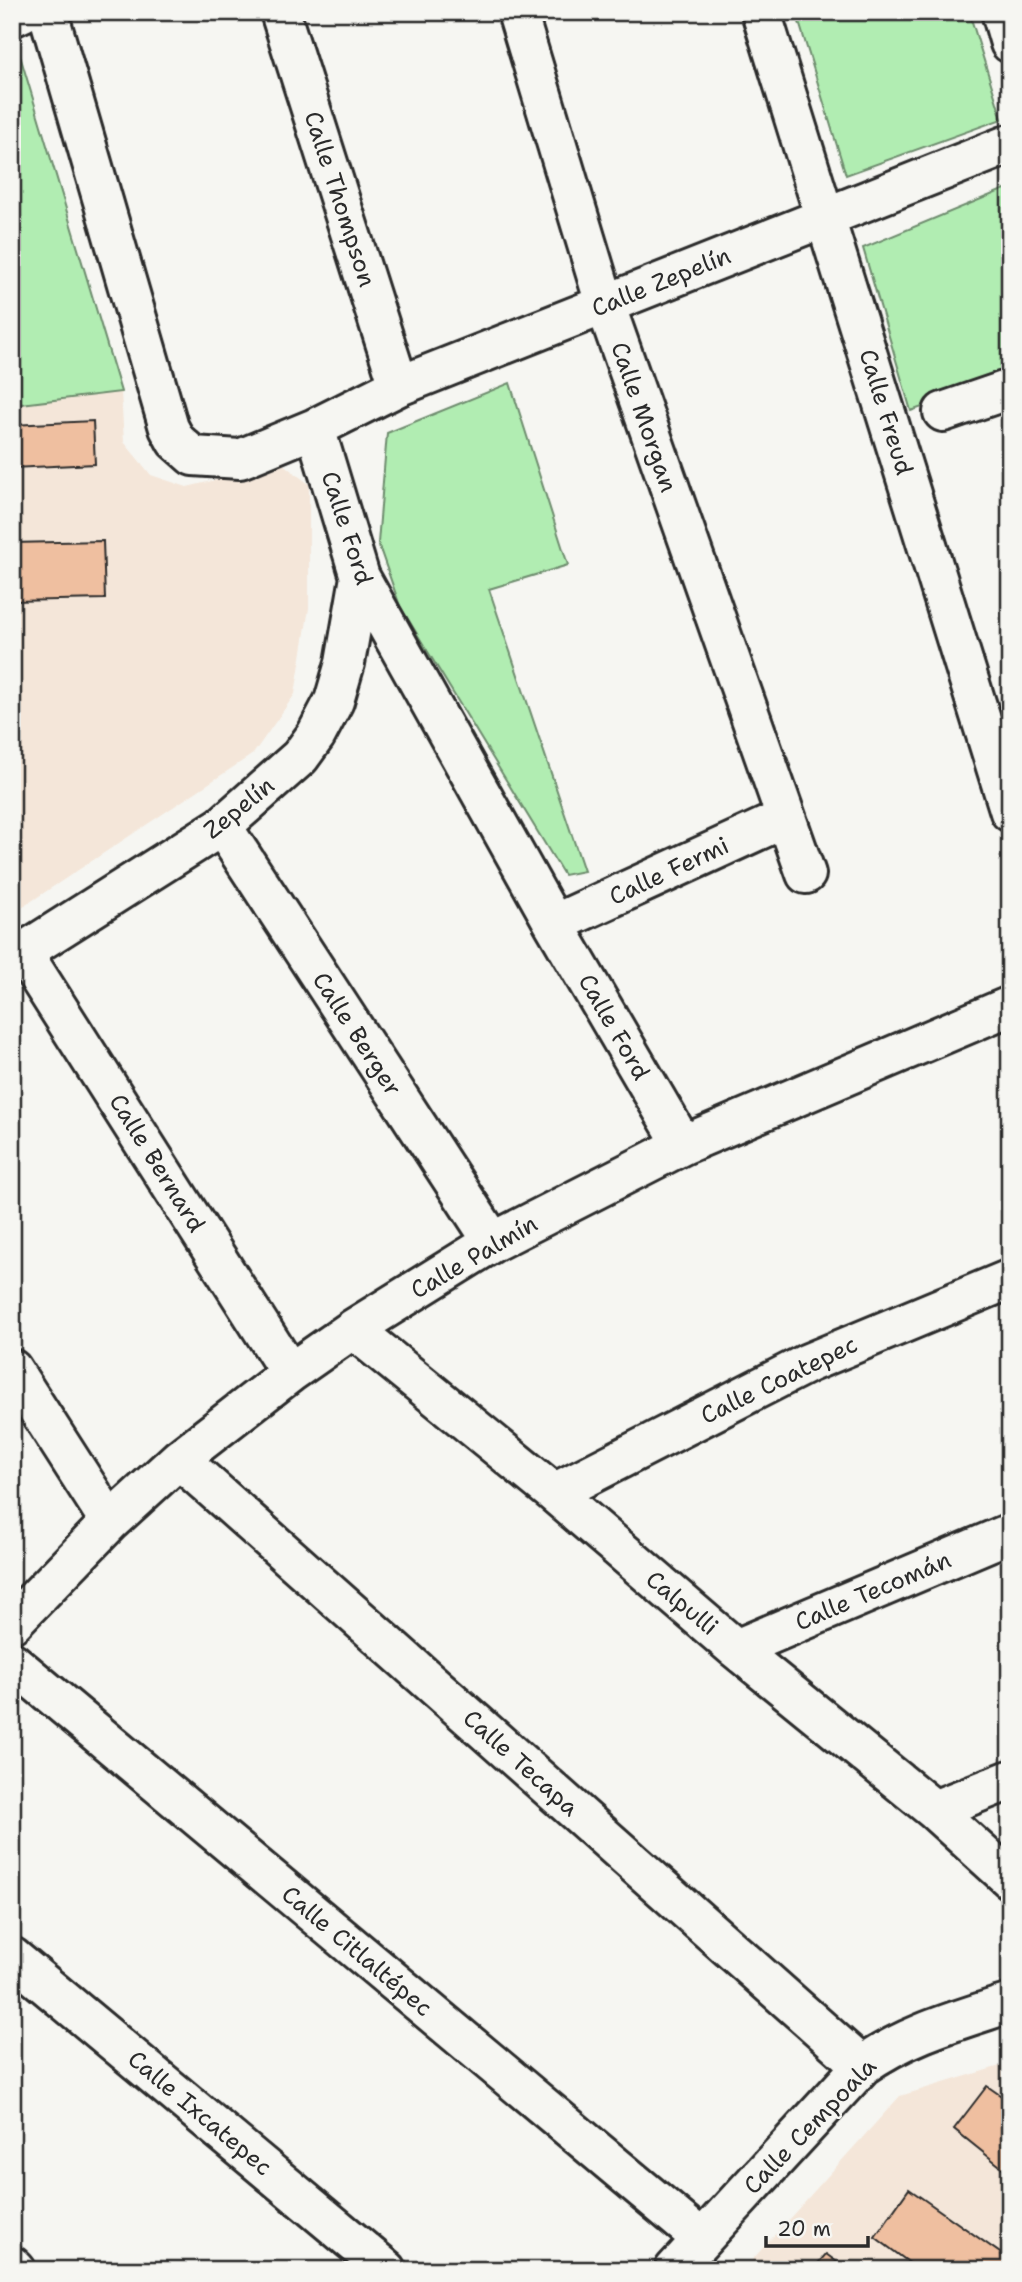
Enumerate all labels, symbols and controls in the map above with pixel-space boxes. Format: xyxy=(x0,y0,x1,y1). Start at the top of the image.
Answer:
street label: Calle Thompson xyxy=(297,107,383,291)
street label: Calle Zepelín xyxy=(587,240,735,324)
street label: Calle Morgan xyxy=(603,338,685,496)
street label: Calle Freud xyxy=(852,345,920,479)
street label: Calle Ford xyxy=(314,467,380,589)
street label: Zepelín xyxy=(197,770,281,846)
street label: Calle Fermi xyxy=(604,829,734,913)
street label: Calle Berger xyxy=(305,966,409,1102)
street label: Calle Ford xyxy=(571,968,657,1086)
street label: Calle Bernard xyxy=(102,1088,212,1238)
street label: Calle Palmín xyxy=(405,1208,543,1306)
street label: Calle Coatepec xyxy=(695,1328,863,1432)
street label: Calle Tecomán xyxy=(790,1544,956,1638)
street label: Calpulli xyxy=(639,1563,725,1643)
street label: Calle Tecapa xyxy=(456,1702,586,1824)
street label: Calle Citlaltépec xyxy=(275,1878,439,2024)
street label: Calle Ixcatepec xyxy=(121,2043,279,2183)
street label: Calle Cempoala xyxy=(737,2051,883,2201)
scale bar xyxy=(766,2205,868,2249)
text: 20 m xyxy=(777,2215,831,2243)

